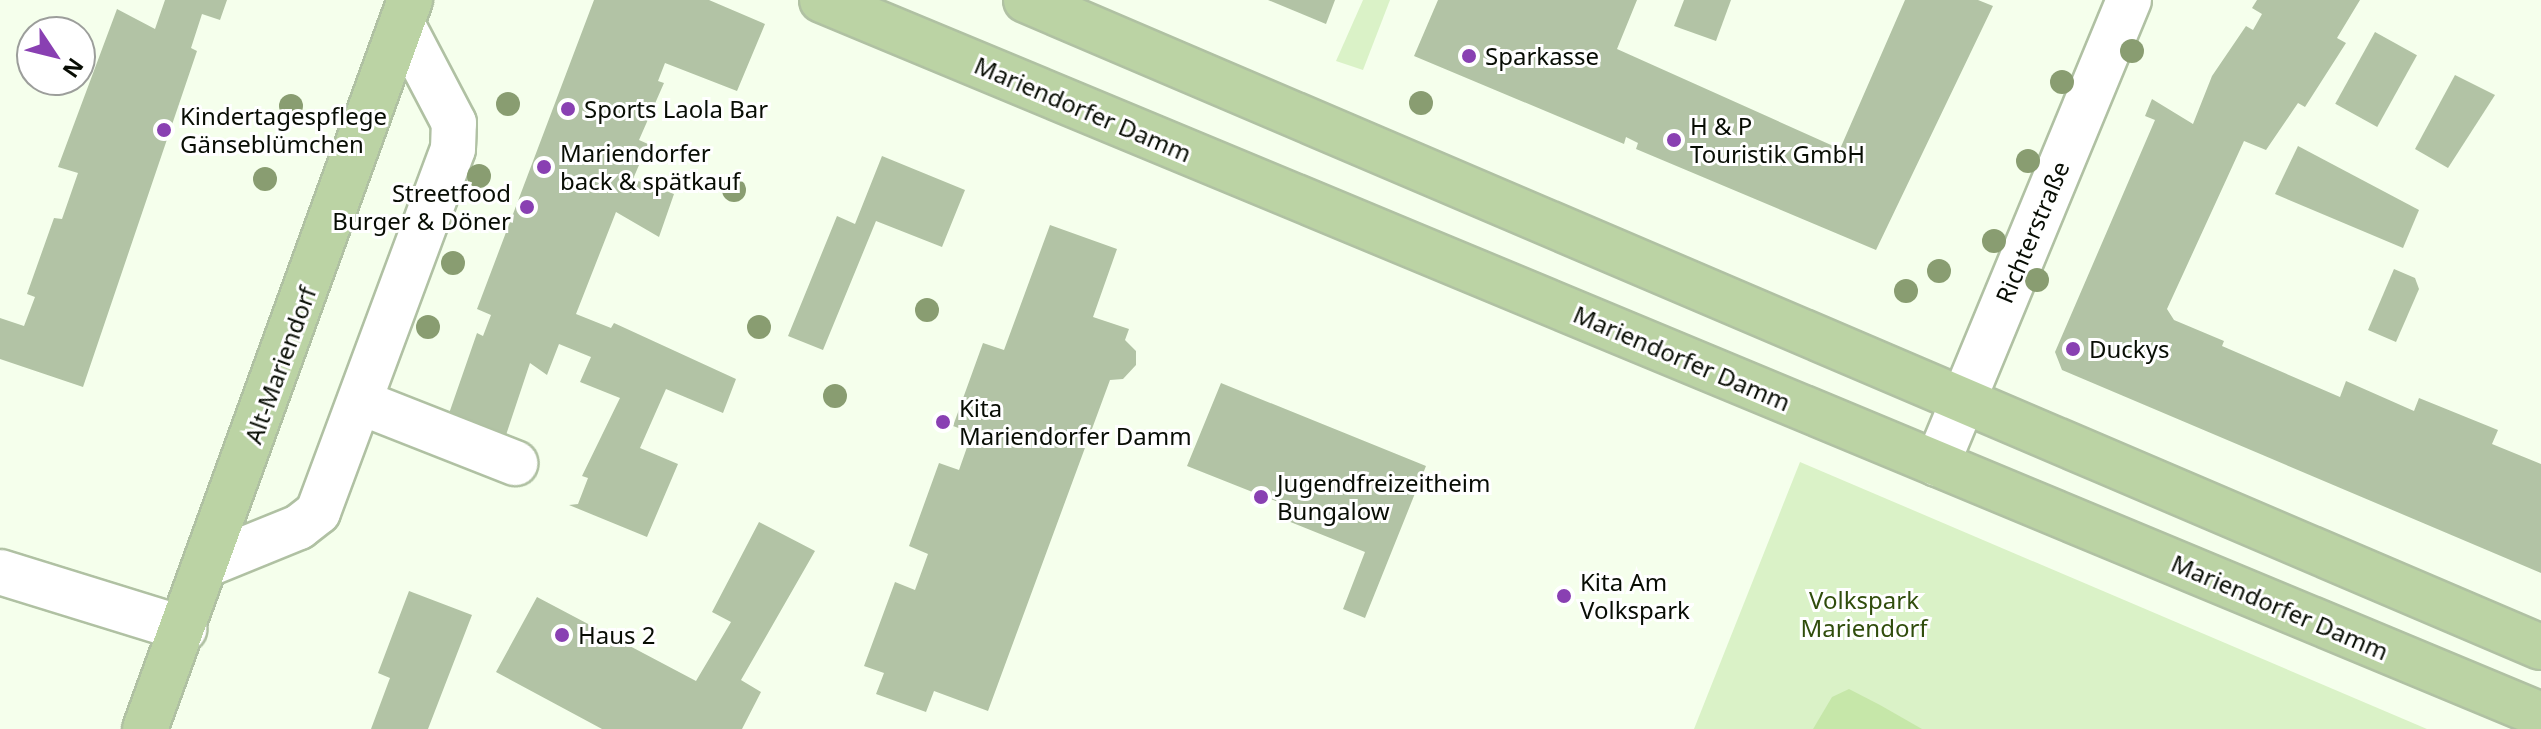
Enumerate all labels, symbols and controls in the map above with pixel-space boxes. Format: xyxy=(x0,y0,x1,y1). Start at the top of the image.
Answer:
north arrow xyxy=(16,16,96,96)
place label: Sparkasse xyxy=(1485,42,1599,70)
marker: Sparkasse xyxy=(1460,47,1478,65)
street label: Mariendorfer Damm xyxy=(970,50,1196,168)
text: N xyxy=(57,53,91,85)
place label: Sports Laola Bar xyxy=(584,95,768,123)
marker: Sports Laola Bar xyxy=(559,100,577,118)
place label: Kindertagespflege Gänseblümchen xyxy=(180,102,387,158)
place label: H & P Touristik GmbH xyxy=(1690,112,1865,168)
marker: Kindertagespflege Gänseblümchen xyxy=(155,121,173,139)
marker: H & P Touristik GmbH xyxy=(1665,131,1683,149)
place label: Mariendorfer back & spätkauf xyxy=(560,139,740,195)
street label: Richterstraße xyxy=(1989,157,2075,307)
marker: Mariendorfer back & spätkauf xyxy=(535,158,553,176)
place label: Streetfood Burger & Döner xyxy=(332,179,511,235)
marker: Streetfood Burger & Döner xyxy=(518,198,536,216)
street label: Alt-Mariendorf xyxy=(238,283,322,447)
street label: Mariendorfer Damm xyxy=(1569,299,1795,417)
place label: Duckys xyxy=(2089,335,2169,363)
marker: Duckys xyxy=(2064,340,2082,358)
place label: Kita Mariendorfer Damm xyxy=(959,394,1192,450)
marker: Kita Mariendorfer Damm xyxy=(934,413,952,431)
place label: Jugendfreizeitheim Bungalow xyxy=(1277,469,1490,525)
marker: Jugendfreizeitheim Bungalow xyxy=(1252,488,1270,506)
street label: Mariendorfer Damm xyxy=(2167,548,2393,666)
place label: Kita Am Volkspark xyxy=(1580,568,1690,624)
park label: Volkspark Mariendorf xyxy=(1800,586,1928,642)
marker: Kita Am Volkspark xyxy=(1555,587,1573,605)
place label: Haus 2 xyxy=(578,621,656,649)
marker: Haus 2 xyxy=(553,626,571,644)

